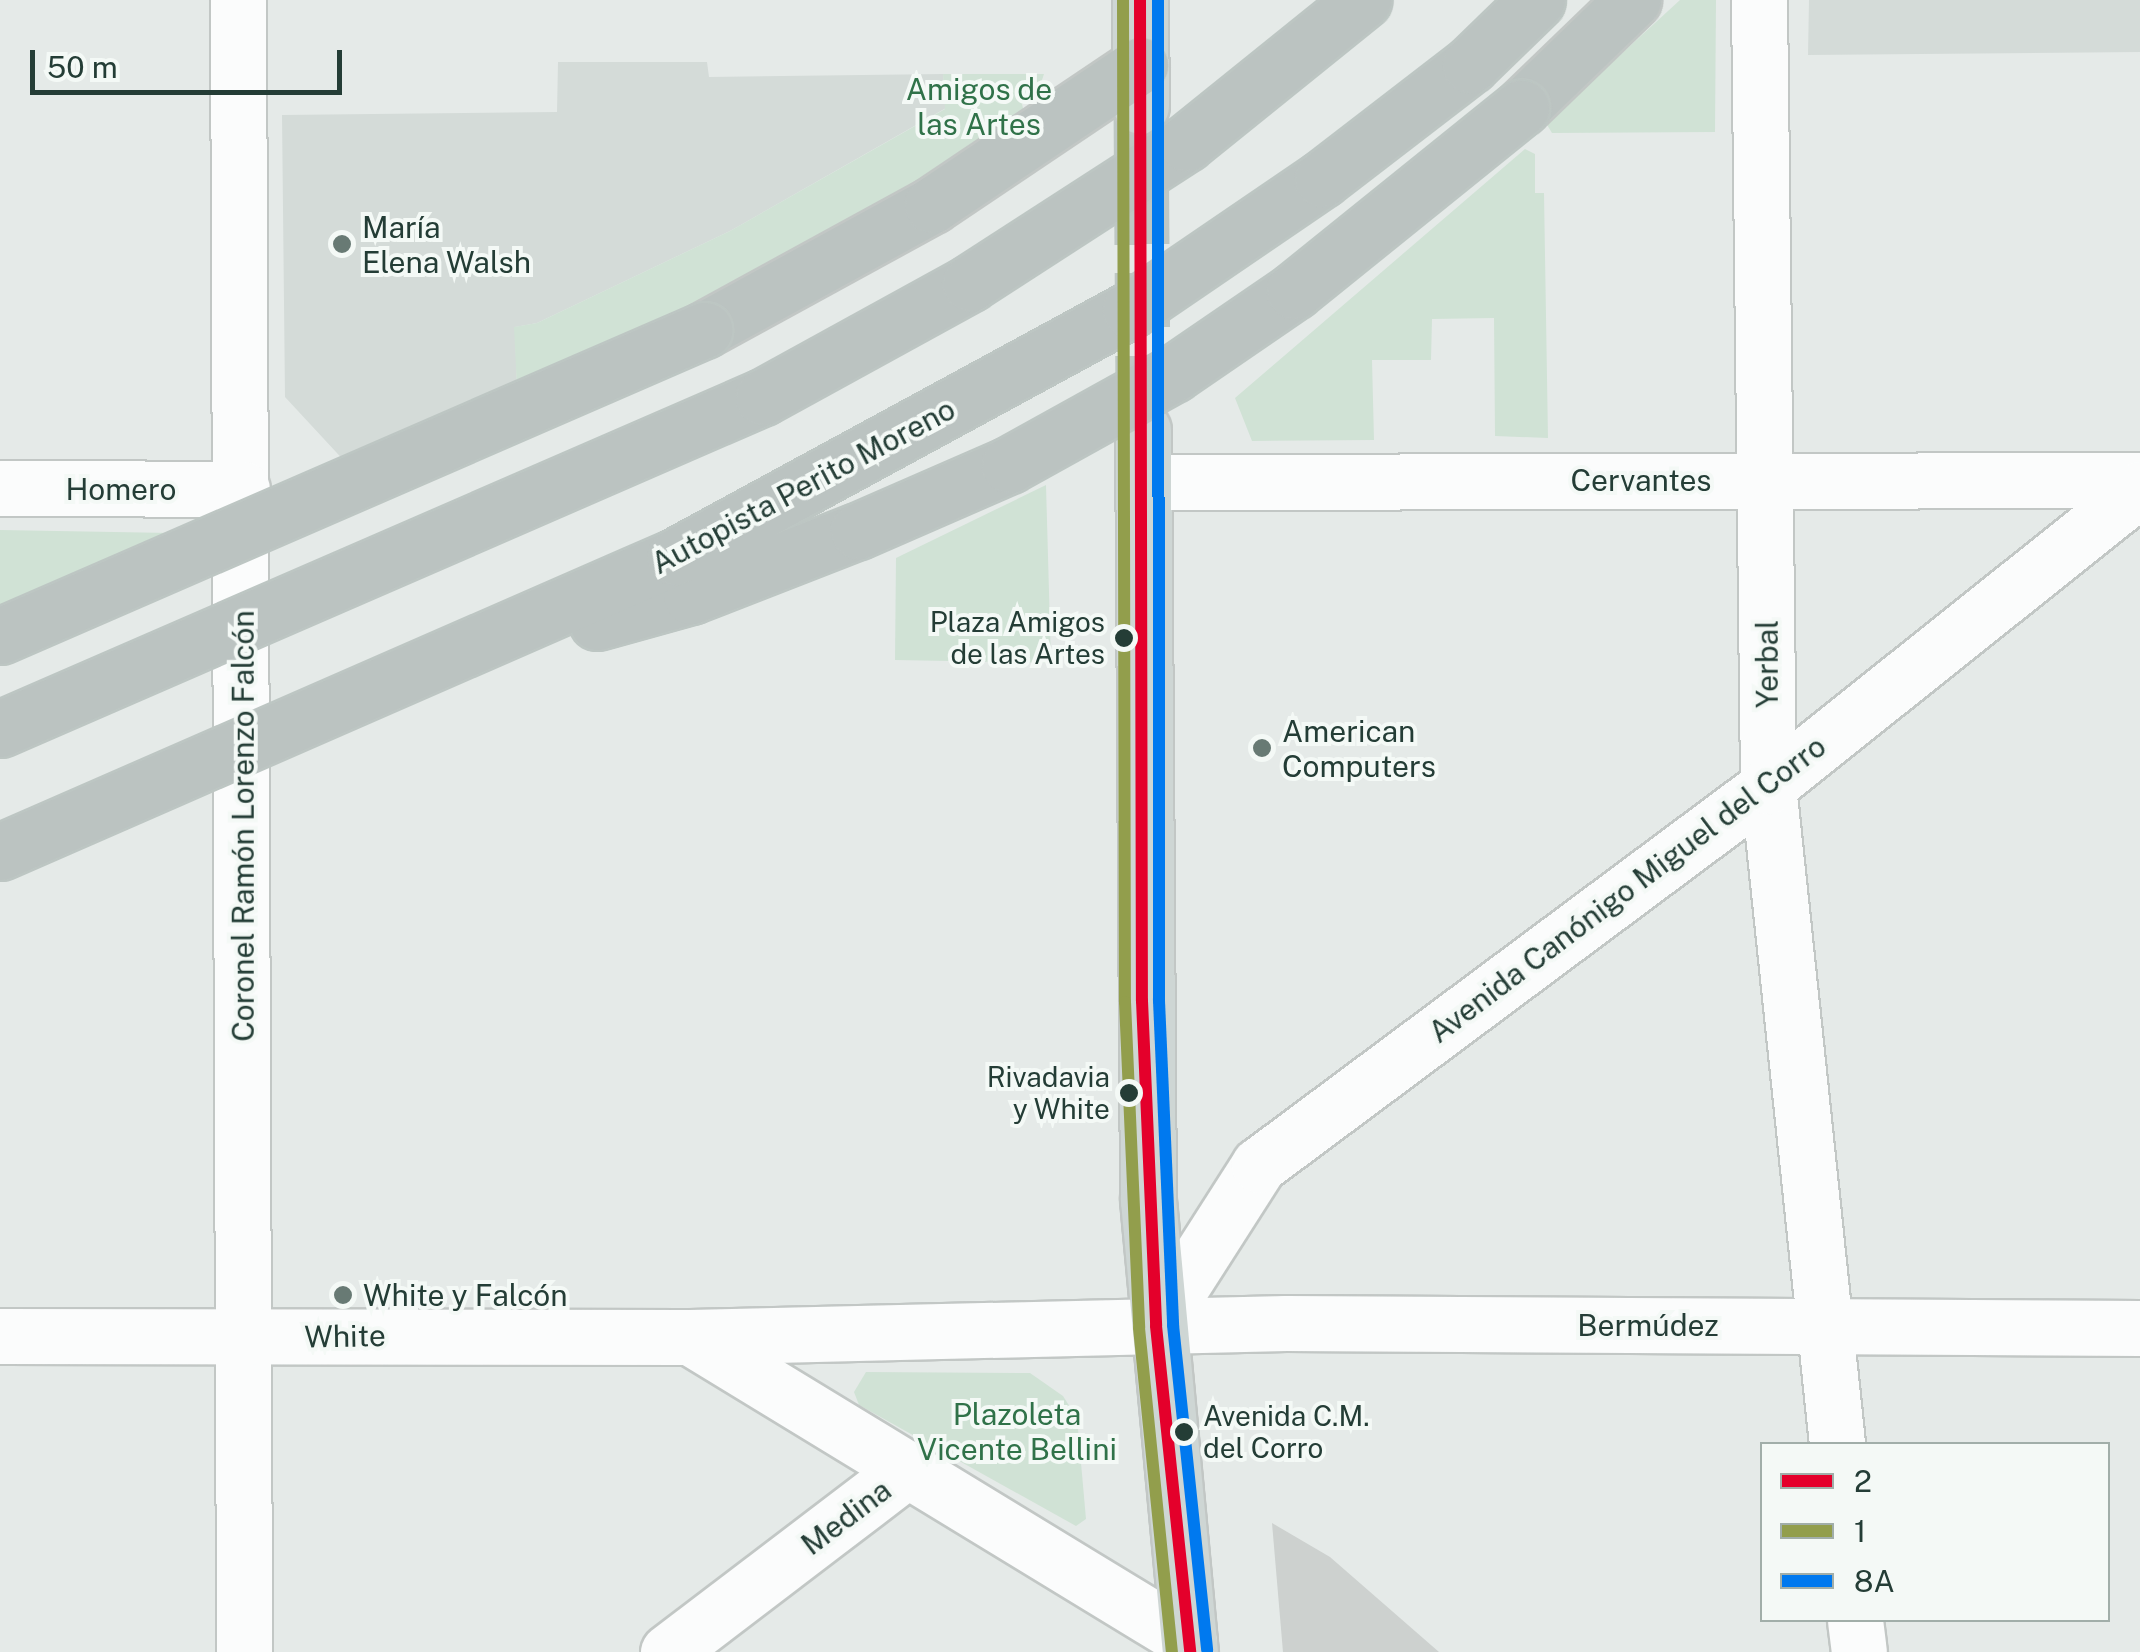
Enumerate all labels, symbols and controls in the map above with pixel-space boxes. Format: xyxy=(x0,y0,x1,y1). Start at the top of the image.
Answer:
scale bar xyxy=(35,30,348,92)
text: 50 m xyxy=(47,49,118,85)
park label: Amigos de las Artes xyxy=(905,71,1053,142)
place label: María Elena Walsh xyxy=(362,209,532,280)
marker: María Elena Walsh xyxy=(331,233,353,255)
street label: Autopista Perito Moreno xyxy=(645,391,961,581)
street label: Cervantes xyxy=(1570,462,1712,498)
street label: Homero xyxy=(65,471,177,507)
place label: Plaza Amigos de las Artes xyxy=(930,605,1105,671)
street label: Coronel Ramón Lorenzo Falcón xyxy=(225,610,261,1042)
street label: Yerbal xyxy=(1749,620,1785,708)
marker: Plaza Amigos de las Artes xyxy=(1114,628,1134,648)
place label: American Computers xyxy=(1282,713,1436,784)
street label: Avenida Canónigo Miguel del Corro xyxy=(1421,728,1833,1050)
marker: American Computers xyxy=(1251,737,1273,759)
place label: Rivadavia y White xyxy=(987,1060,1110,1126)
marker: Rivadavia y White xyxy=(1119,1083,1139,1103)
place label: White y Falcón xyxy=(363,1277,568,1313)
marker: White y Falcón xyxy=(332,1284,354,1306)
street label: Bermúdez xyxy=(1577,1307,1719,1343)
street label: White xyxy=(304,1317,386,1355)
park label: Plazoleta Vicente Bellini xyxy=(917,1396,1117,1466)
place label: Avenida C.M. del Corro xyxy=(1203,1399,1370,1465)
marker: Avenida C.M. del Corro xyxy=(1174,1422,1194,1442)
legend xyxy=(1760,1442,2110,1622)
text: 2 xyxy=(1854,1463,1872,1499)
street label: Medina xyxy=(794,1472,898,1562)
text: 1 xyxy=(1854,1513,1866,1549)
text: 8A xyxy=(1854,1563,1895,1599)

